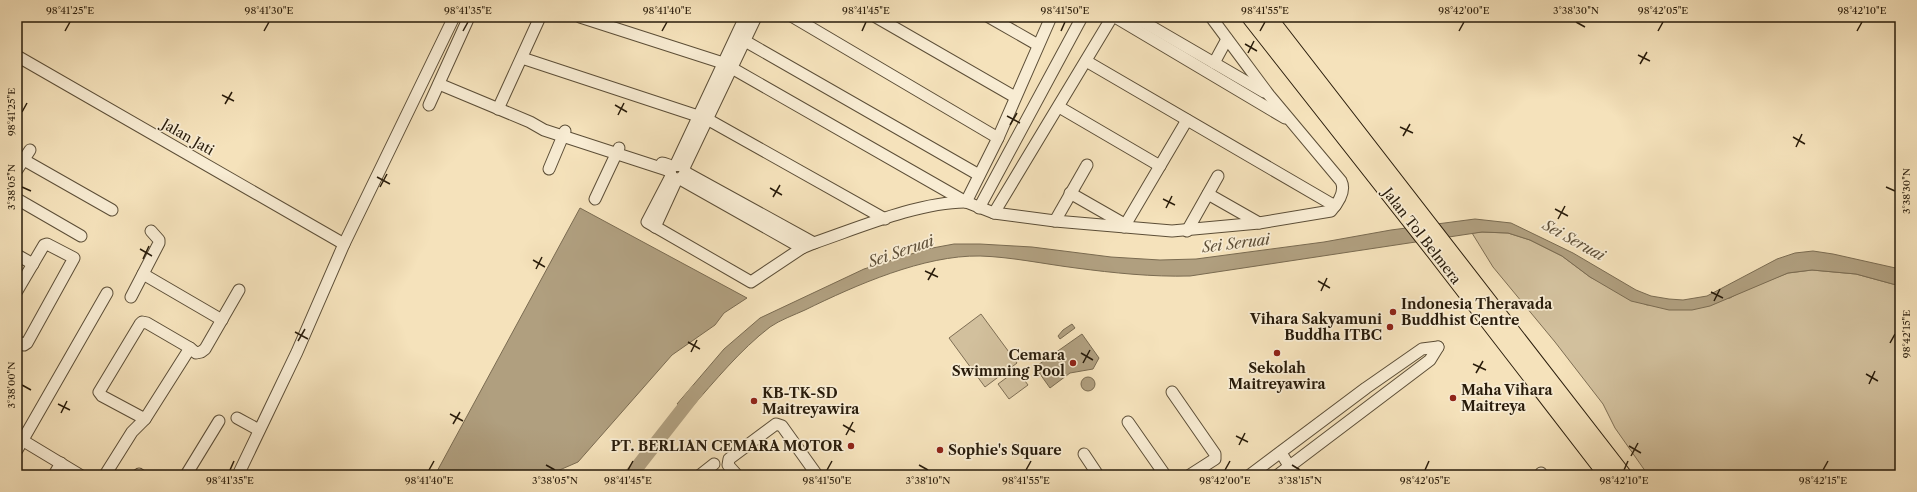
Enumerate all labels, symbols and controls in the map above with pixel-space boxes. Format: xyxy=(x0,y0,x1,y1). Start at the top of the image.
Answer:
text: 98°41'25"E xyxy=(46,4,94,17)
text: 98°41'30"E xyxy=(245,4,294,17)
text: 98°41'35"E xyxy=(444,4,492,17)
text: 98°41'40"E xyxy=(643,4,691,17)
text: 98°41'45"E xyxy=(842,4,890,17)
text: 98°41'50"E xyxy=(1041,4,1090,17)
text: 98°41'55"E xyxy=(1241,4,1289,17)
text: 98°42'00"E xyxy=(1438,4,1490,17)
text: 3°38'30"N xyxy=(1553,4,1599,17)
text: 98°42'05"E xyxy=(1638,4,1688,17)
text: 98°42'10"E xyxy=(1837,4,1887,17)
text: 98°41'25"E xyxy=(5,88,18,136)
street label: Jalan Jati xyxy=(157,114,217,159)
text: 3°38'05"N xyxy=(5,164,18,210)
text: 3°38'30"N xyxy=(1900,168,1913,214)
street label: Jalan Tol Belmera xyxy=(1378,183,1466,288)
water label: Sei Seruai xyxy=(1539,215,1610,265)
water label: Sei Seruai xyxy=(1200,229,1272,257)
water label: Sei Seruai xyxy=(865,230,938,271)
place label: Indonesia Theravada Buddhist Centre xyxy=(1401,295,1553,329)
marker: Indonesia Theravada Buddhist Centre xyxy=(1388,307,1398,317)
place label: Vihara Sakyamuni Buddha ITBC xyxy=(1249,310,1382,344)
text: 98°42'15"E xyxy=(1900,310,1913,358)
marker: Vihara Sakyamuni Buddha ITBC xyxy=(1385,322,1395,332)
place label: Cemara Swimming Pool xyxy=(952,346,1066,380)
marker: Sekolah Maitreyawira xyxy=(1272,348,1282,358)
marker: Cemara Swimming Pool xyxy=(1068,358,1078,368)
place label: Sekolah Maitreyawira xyxy=(1228,359,1327,393)
text: 3°38'00"N xyxy=(5,361,18,409)
place label: Maha Vihara Maitreya xyxy=(1461,381,1553,415)
place label: KB-TK-SD Maitreyawira xyxy=(762,384,860,418)
marker: Maha Vihara Maitreya xyxy=(1448,393,1458,403)
marker: KB-TK-SD Maitreyawira xyxy=(749,396,759,406)
place label: PT. BERLIAN CEMARA MOTOR xyxy=(611,437,844,455)
marker: PT. BERLIAN CEMARA MOTOR xyxy=(846,441,856,451)
place label: Sophie's Square xyxy=(948,441,1062,459)
marker: Sophie's Square xyxy=(935,445,945,455)
text: 98°41'35"E xyxy=(206,474,254,487)
text: 98°41'40"E xyxy=(405,474,453,487)
text: 3°38'05"N xyxy=(532,474,578,487)
text: 98°41'45"E xyxy=(604,474,652,487)
text: 98°41'50"E xyxy=(803,474,852,487)
text: 3°38'10"N xyxy=(906,474,950,487)
text: 98°41'55"E xyxy=(1002,474,1050,487)
text: 98°42'00"E xyxy=(1199,474,1251,487)
text: 3°38'15"N xyxy=(1278,474,1322,487)
text: 98°42'05"E xyxy=(1400,474,1450,487)
text: 98°42'10"E xyxy=(1599,474,1649,487)
text: 98°42'15"E xyxy=(1799,474,1847,487)

